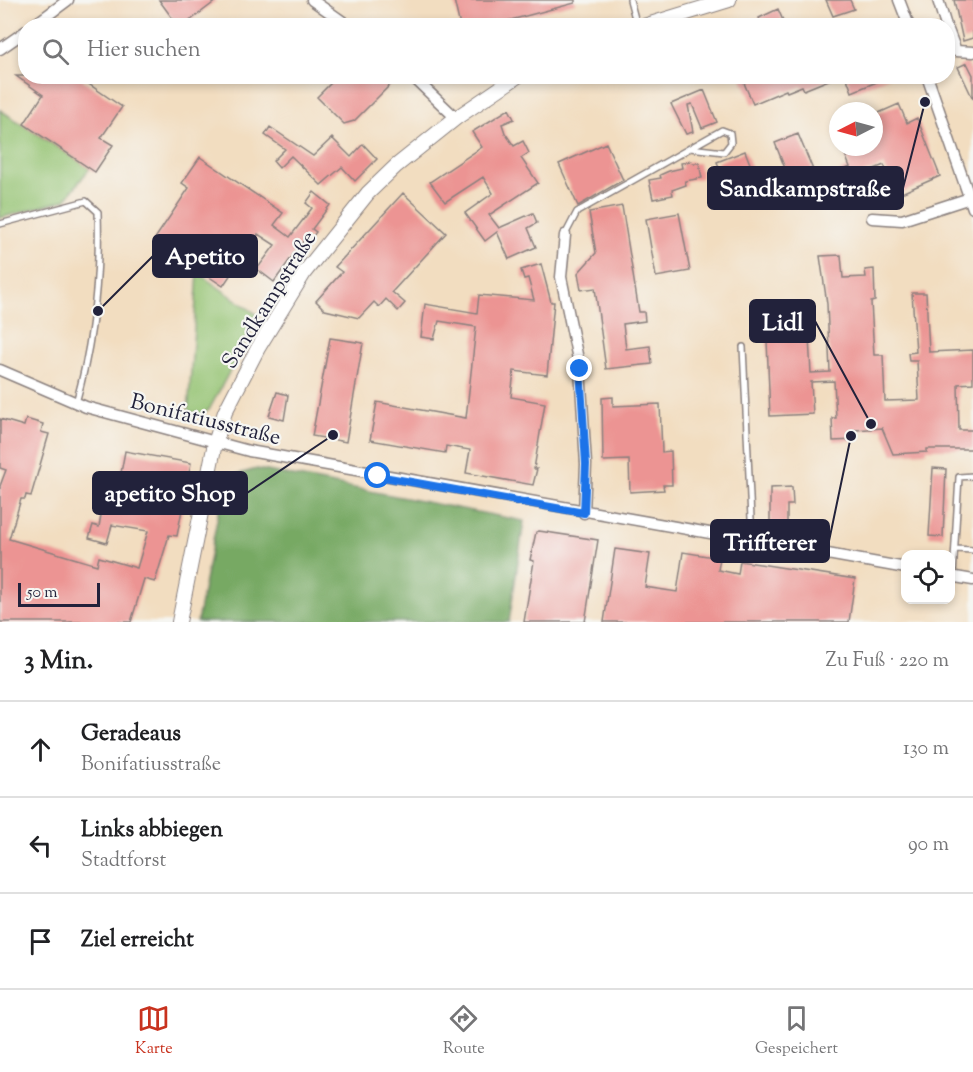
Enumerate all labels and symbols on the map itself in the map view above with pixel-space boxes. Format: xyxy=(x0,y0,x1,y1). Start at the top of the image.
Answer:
north arrow xyxy=(829,102,883,156)
callout: Sandkampstraße xyxy=(708,167,903,209)
text: Sandkampstraße xyxy=(719,173,891,207)
street label: Sandkampstraße xyxy=(215,225,326,376)
callout: Apetito xyxy=(153,235,257,277)
text: Apetito xyxy=(165,241,245,275)
callout: Lidl xyxy=(750,300,815,342)
text: Lidl xyxy=(762,307,804,341)
route end xyxy=(566,355,592,381)
street label: Bonifatiusstraße xyxy=(127,387,284,455)
route start xyxy=(364,462,390,488)
callout: apetito Shop xyxy=(93,472,247,514)
text: apetito Shop xyxy=(105,478,235,512)
callout: Triffterer xyxy=(711,520,829,562)
text: Triffterer xyxy=(723,527,818,561)
scale bar xyxy=(18,580,100,608)

